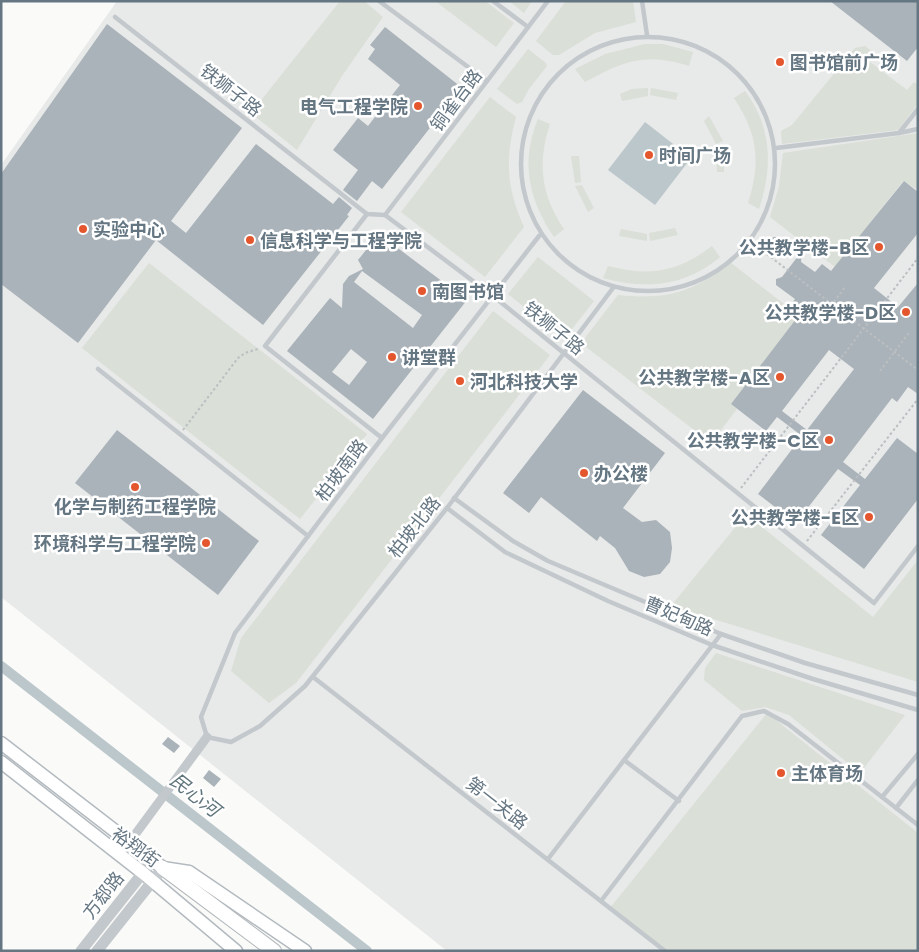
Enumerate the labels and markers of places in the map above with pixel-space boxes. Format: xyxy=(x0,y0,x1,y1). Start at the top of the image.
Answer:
place label: 图书馆前广场 xyxy=(790,50,898,75)
marker: 图书馆前广场 xyxy=(774,56,786,68)
place label: 电气工程学院 xyxy=(300,94,408,119)
marker: 电气工程学院 xyxy=(412,100,424,112)
place label: 时间广场 xyxy=(659,143,731,168)
marker: 时间广场 xyxy=(643,149,655,161)
place label: 实验中心 xyxy=(93,217,165,242)
marker: 实验中心 xyxy=(77,223,89,235)
place label: 信息科学与工程学院 xyxy=(260,228,422,253)
marker: 信息科学与工程学院 xyxy=(244,234,256,246)
place label: 公共教学楼-B区 xyxy=(739,235,869,260)
marker: 公共教学楼-B区 xyxy=(873,241,885,253)
place label: 南图书馆 xyxy=(432,279,504,304)
marker: 南图书馆 xyxy=(416,285,428,297)
place label: 公共教学楼-D区 xyxy=(764,300,896,325)
marker: 公共教学楼-D区 xyxy=(900,306,912,318)
place label: 讲堂群 xyxy=(402,345,456,370)
marker: 讲堂群 xyxy=(386,351,398,363)
place label: 公共教学楼-A区 xyxy=(638,365,770,390)
place label: 河北科技大学 xyxy=(470,369,578,394)
marker: 公共教学楼-A区 xyxy=(774,371,786,383)
marker: 河北科技大学 xyxy=(454,375,466,387)
place label: 公共教学楼-C区 xyxy=(687,428,819,453)
marker: 公共教学楼-C区 xyxy=(823,434,835,446)
place label: 办公楼 xyxy=(594,461,648,486)
marker: 办公楼 xyxy=(578,467,590,479)
marker: 化学与制药工程学院 xyxy=(129,481,141,493)
place label: 化学与制药工程学院 xyxy=(54,494,216,519)
place label: 公共教学楼-E区 xyxy=(731,505,859,530)
marker: 公共教学楼-E区 xyxy=(863,511,875,523)
place label: 环境科学与工程学院 xyxy=(34,531,196,556)
marker: 环境科学与工程学院 xyxy=(200,537,212,549)
place label: 主体育场 xyxy=(791,761,863,786)
marker: 主体育场 xyxy=(775,767,787,779)

